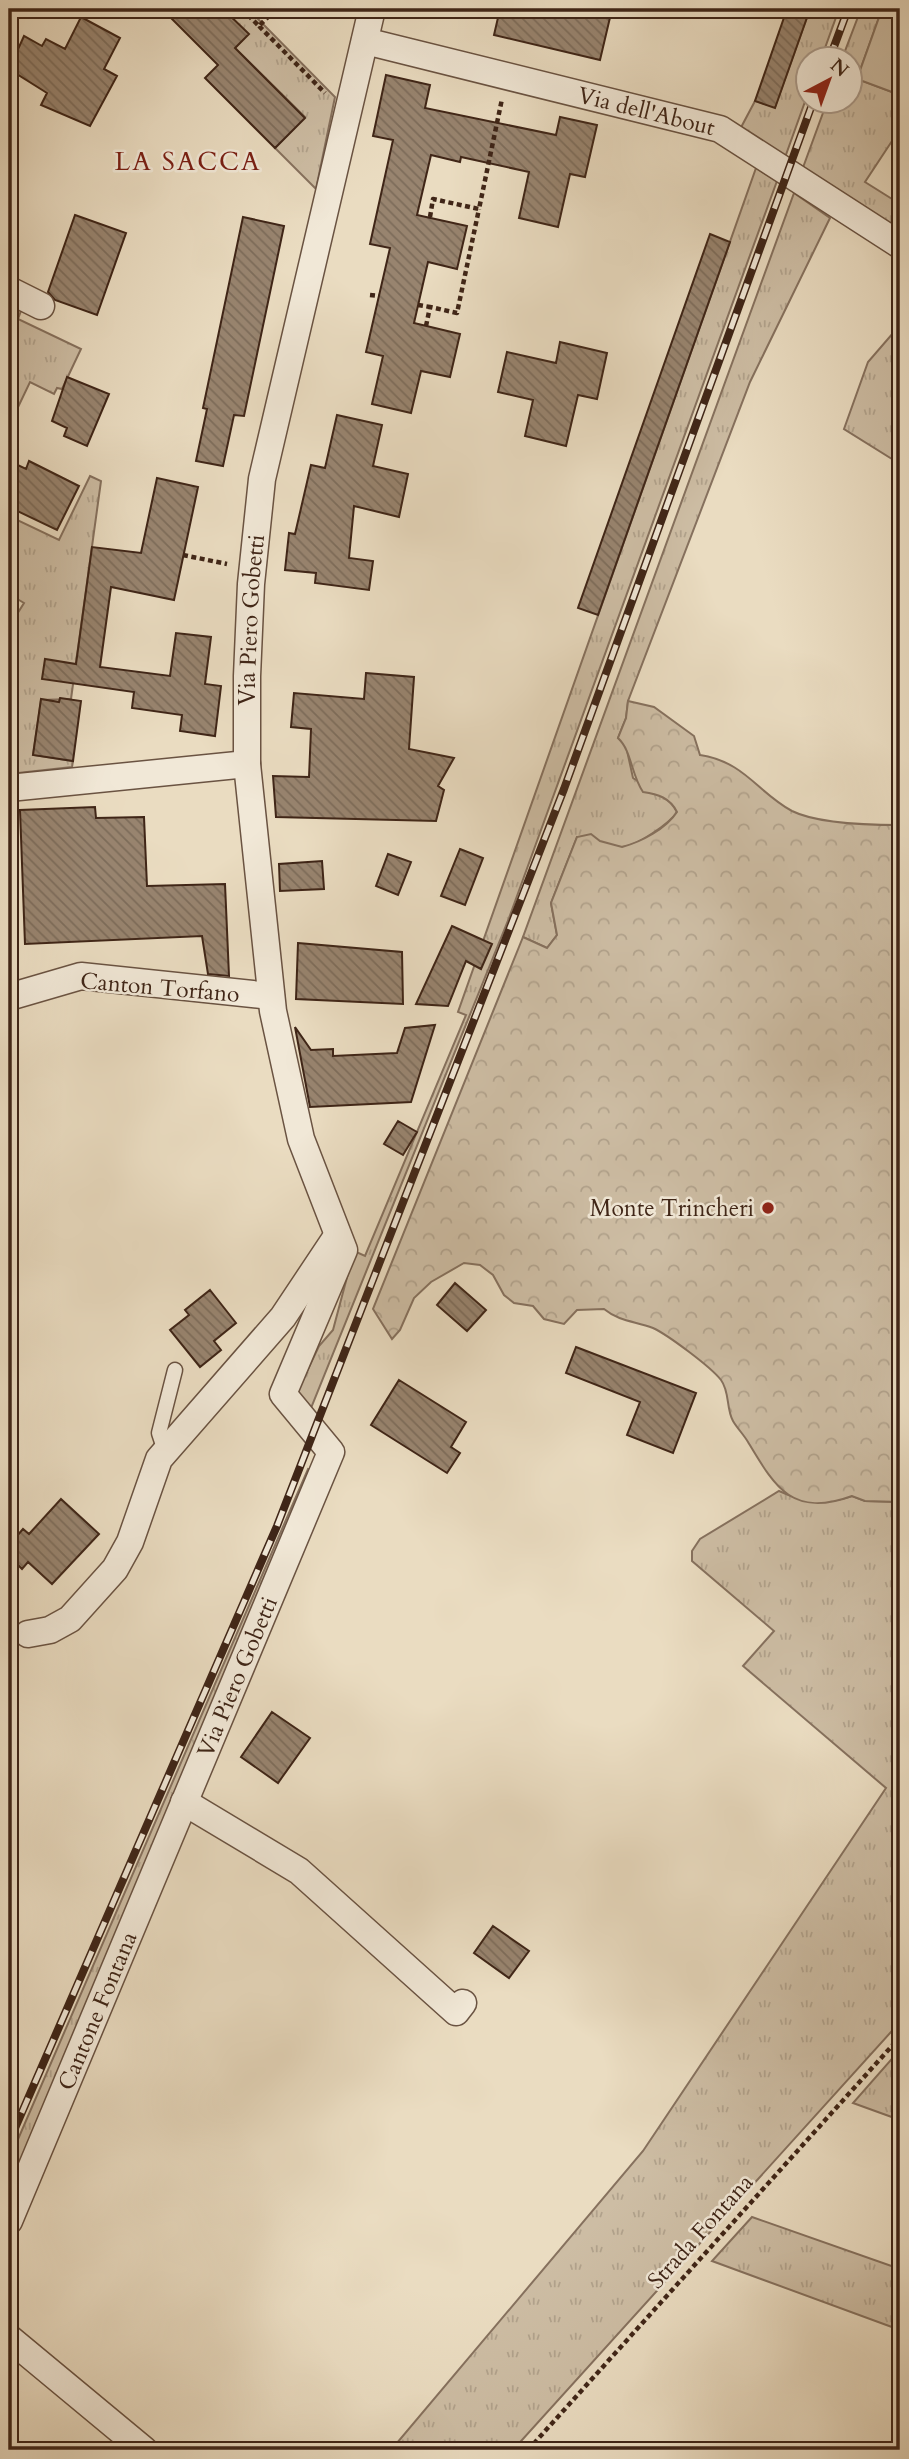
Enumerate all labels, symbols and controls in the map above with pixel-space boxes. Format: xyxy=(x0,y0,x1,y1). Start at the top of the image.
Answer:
north arrow xyxy=(794,46,864,116)
text: N xyxy=(825,53,855,83)
street label: Via dell'About xyxy=(575,79,718,143)
district label: LA SACCA xyxy=(115,144,262,179)
street label: Via Piero Gobetti xyxy=(232,533,272,706)
street label: Canton Torfano xyxy=(79,965,241,1010)
place label: Monte Trincheri xyxy=(590,1193,754,1224)
marker: Monte Trincheri xyxy=(760,1200,776,1216)
street label: Via Piero Gobetti xyxy=(190,1592,285,1762)
street label: Cantone Fontana xyxy=(51,1927,144,2095)
street label: Strada Fontana xyxy=(641,2167,760,2295)

